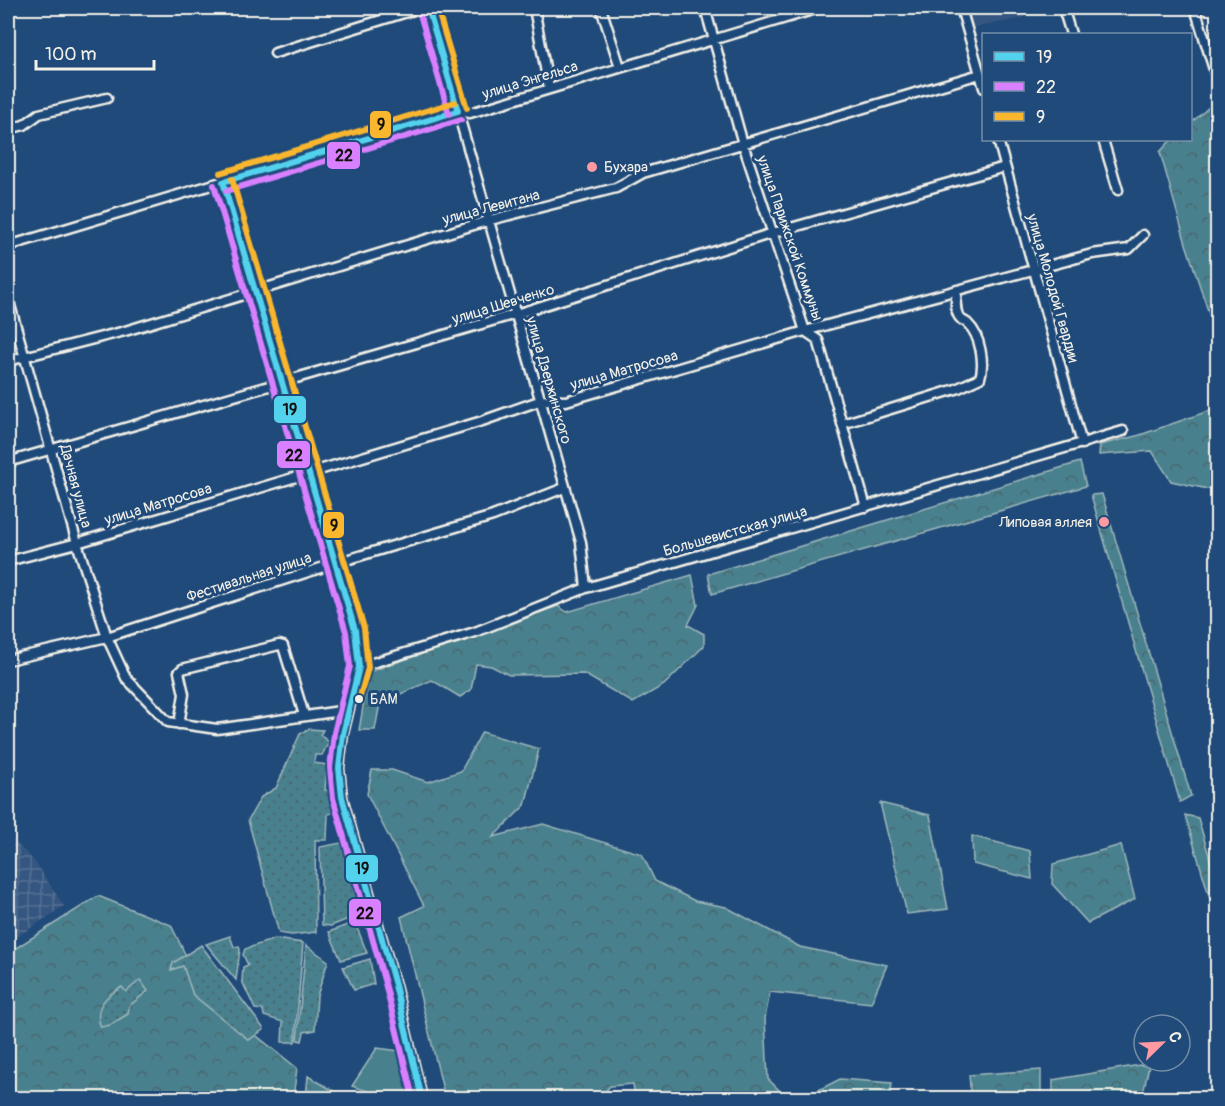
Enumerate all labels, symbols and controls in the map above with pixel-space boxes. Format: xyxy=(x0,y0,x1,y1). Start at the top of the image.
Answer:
scale bar xyxy=(36,33,154,71)
legend xyxy=(982,33,1192,141)
text: 100 m xyxy=(45,43,97,66)
text: 19 xyxy=(1036,46,1052,69)
street label: улица Энгельса xyxy=(479,57,580,104)
text: 22 xyxy=(1036,76,1056,99)
text: 9 xyxy=(1036,106,1045,129)
line badge: 9 xyxy=(369,110,392,139)
text: 9 xyxy=(377,115,385,135)
line badge: 22 xyxy=(326,141,361,170)
text: 22 xyxy=(335,146,353,166)
street label: улица Парижской Коммуны xyxy=(752,152,827,323)
place label: Бухара xyxy=(604,158,648,177)
marker: Бухара xyxy=(585,160,599,174)
street label: улица Левитана xyxy=(439,185,542,230)
street label: улица Молодой Гвардии xyxy=(1022,211,1083,365)
street label: улица Шевченко xyxy=(449,280,557,329)
street label: улица Дзержинского xyxy=(521,313,576,446)
street label: улица Матросова xyxy=(567,346,680,395)
line badge: 19 xyxy=(273,395,307,424)
text: 19 xyxy=(283,400,297,420)
line badge: 22 xyxy=(276,440,311,469)
street label: Дачная улица xyxy=(55,441,96,530)
text: 22 xyxy=(285,446,303,466)
street label: улица Матросова xyxy=(101,479,214,530)
street label: Большевистская улица xyxy=(661,502,809,561)
line badge: 9 xyxy=(322,511,345,539)
place label: Липовая аллея xyxy=(998,513,1092,532)
marker: Липовая аллея xyxy=(1097,515,1111,529)
text: 9 xyxy=(330,516,338,536)
street label: Фестивальная улица xyxy=(184,548,314,607)
place label: БАМ xyxy=(370,691,398,708)
marker: БАМ xyxy=(353,693,365,705)
line badge: 19 xyxy=(345,854,379,883)
text: 19 xyxy=(355,859,369,879)
line badge: 22 xyxy=(348,898,382,927)
text: 22 xyxy=(356,904,374,924)
north arrow xyxy=(1132,1013,1192,1073)
text: С xyxy=(1164,1029,1186,1046)

